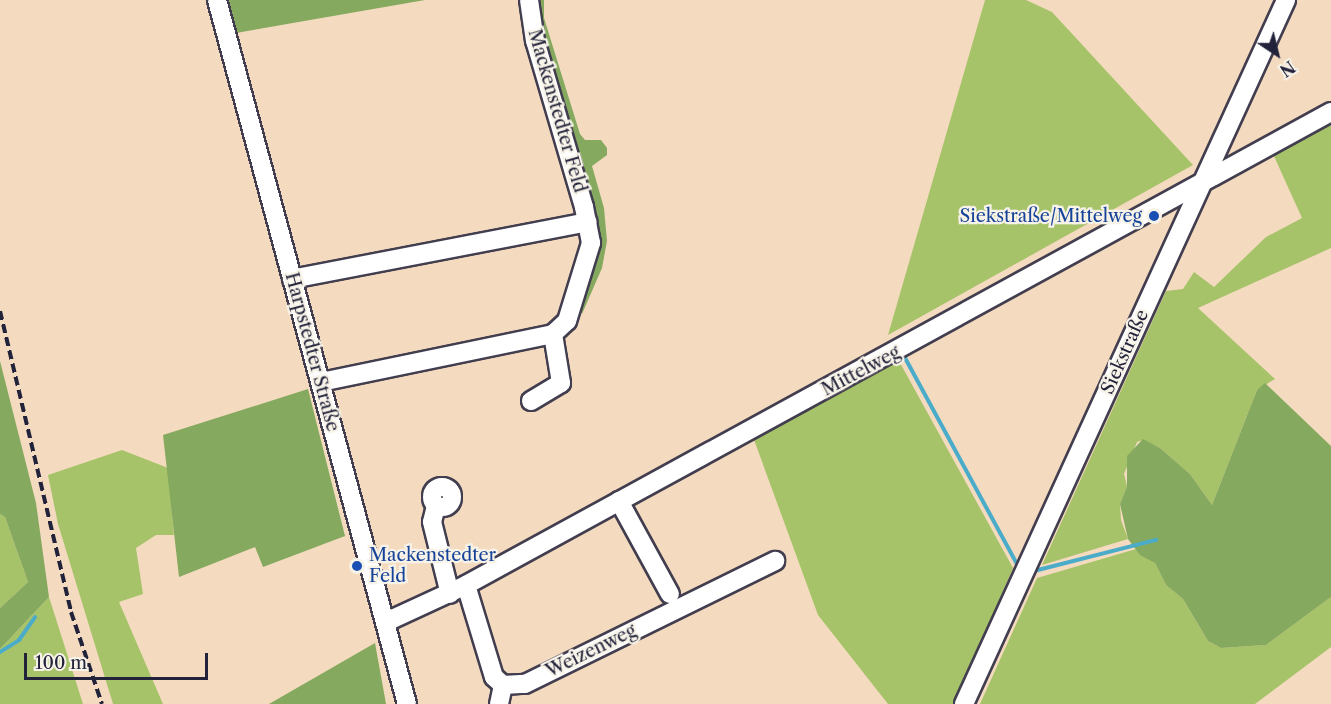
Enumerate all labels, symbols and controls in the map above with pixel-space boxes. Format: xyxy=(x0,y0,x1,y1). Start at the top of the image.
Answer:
north arrow xyxy=(1247,24,1307,84)
street label: Mackenstedter Feld xyxy=(523,27,591,195)
text: N xyxy=(1276,57,1299,81)
place label: Siekstraße/Mittelweg xyxy=(959,205,1142,227)
marker: Siekstraße/Mittelweg xyxy=(1147,209,1161,223)
street label: Harpstedter Straße xyxy=(280,270,344,434)
street label: Siekstraße xyxy=(1097,306,1153,398)
street label: Mittelweg xyxy=(818,341,904,401)
place label: Mackenstedter Feld xyxy=(369,545,496,588)
marker: Mackenstedter Feld xyxy=(350,559,364,573)
street label: Weizenweg xyxy=(542,620,640,682)
scale bar xyxy=(27,641,212,679)
text: 100 m xyxy=(35,652,87,674)

